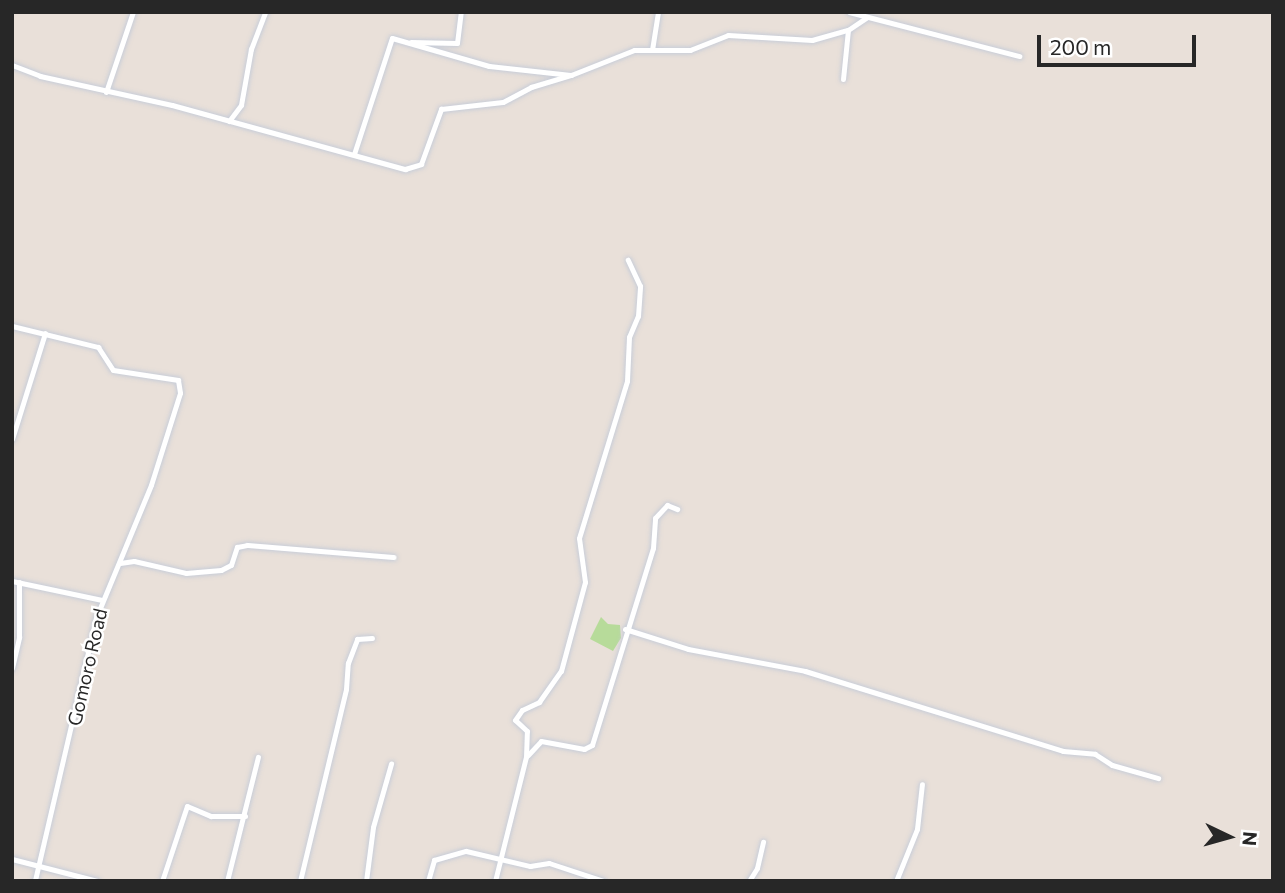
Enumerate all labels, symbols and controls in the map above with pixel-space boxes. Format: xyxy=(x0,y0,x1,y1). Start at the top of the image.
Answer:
scale bar xyxy=(1040,21,1199,65)
text: 200 m xyxy=(1050,34,1111,59)
street label: Gomoro Road xyxy=(62,606,112,728)
north arrow xyxy=(1194,802,1264,872)
text: N xyxy=(1238,831,1262,847)

